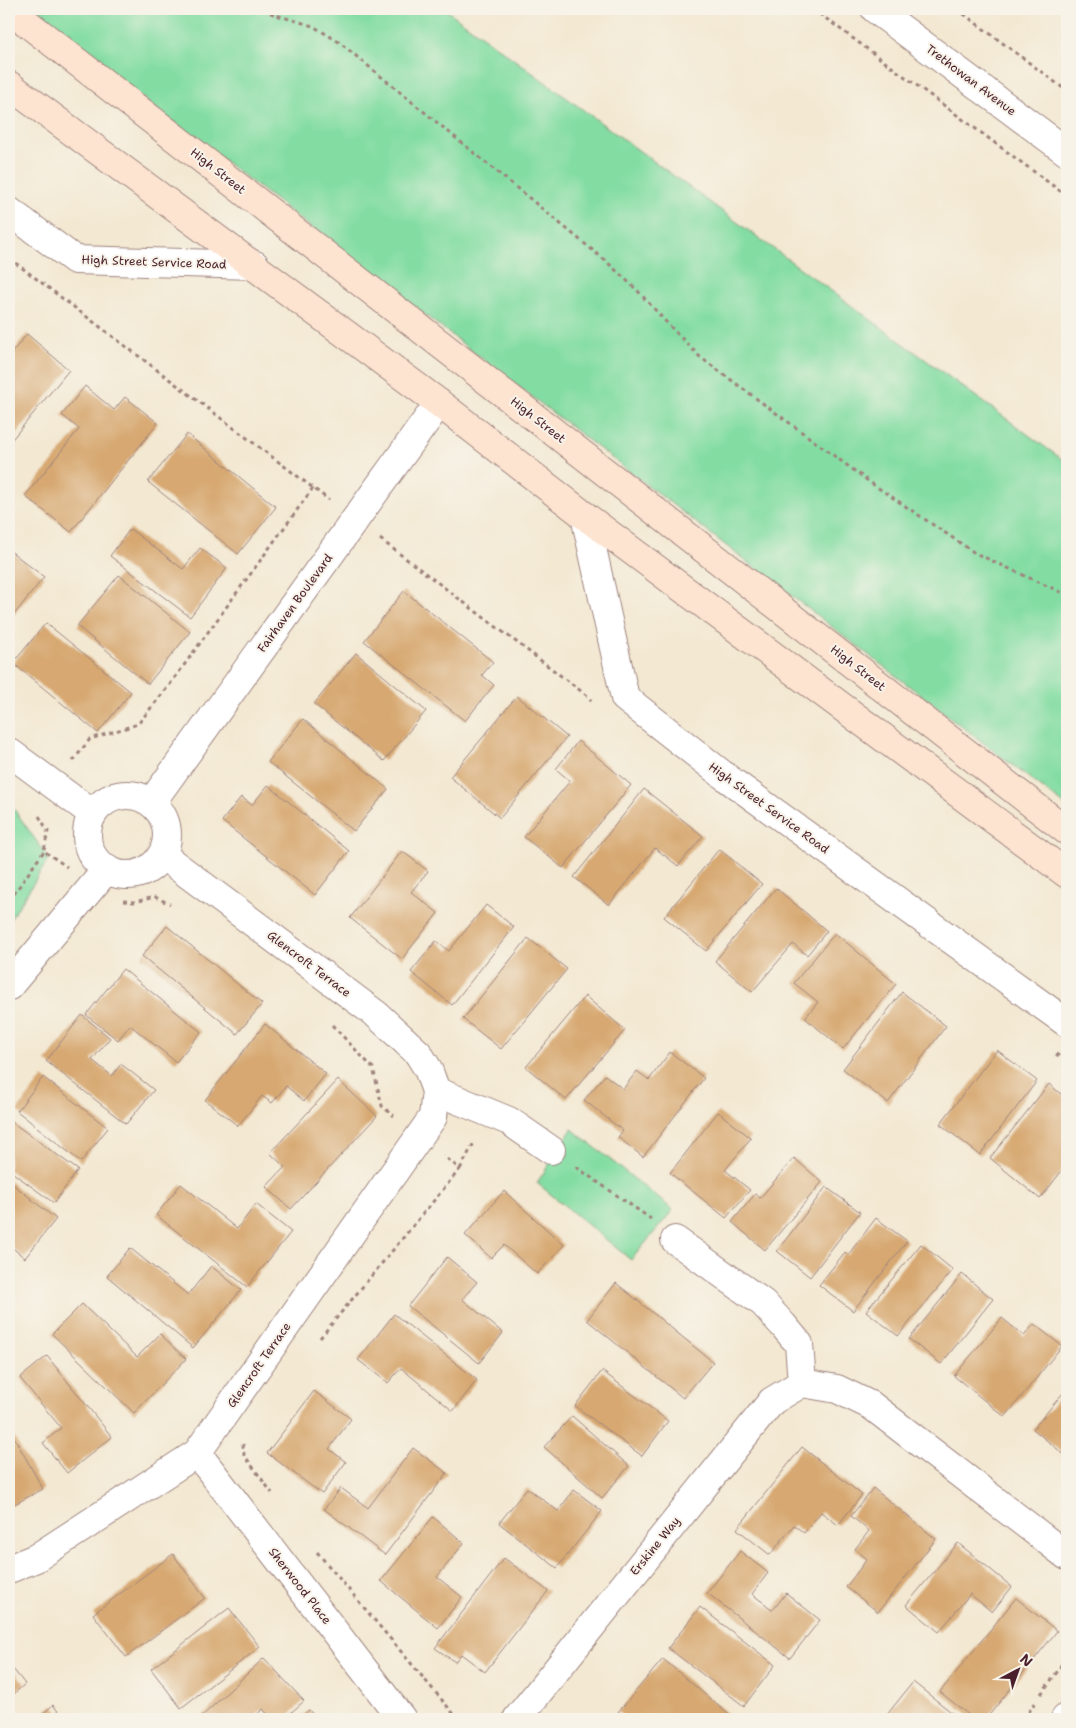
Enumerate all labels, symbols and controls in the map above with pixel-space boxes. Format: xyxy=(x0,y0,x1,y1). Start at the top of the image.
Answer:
street label: Trethowan Avenue xyxy=(923,41,1019,119)
street label: High Street xyxy=(187,144,249,198)
street label: High Street Service Road xyxy=(81,251,227,273)
street label: High Street xyxy=(507,393,569,447)
street label: Fairhaven Boulevard xyxy=(254,550,336,656)
street label: High Street xyxy=(827,641,889,695)
street label: High Street Service Road xyxy=(706,759,833,857)
street label: Glencroft Terrace xyxy=(264,927,354,1001)
street label: Glencroft Terrace xyxy=(224,1319,295,1411)
street label: Erskine Way xyxy=(626,1513,684,1579)
street label: Sherwood Place xyxy=(265,1544,335,1628)
north arrow xyxy=(994,1646,1044,1696)
text: N xyxy=(1016,1650,1037,1671)

